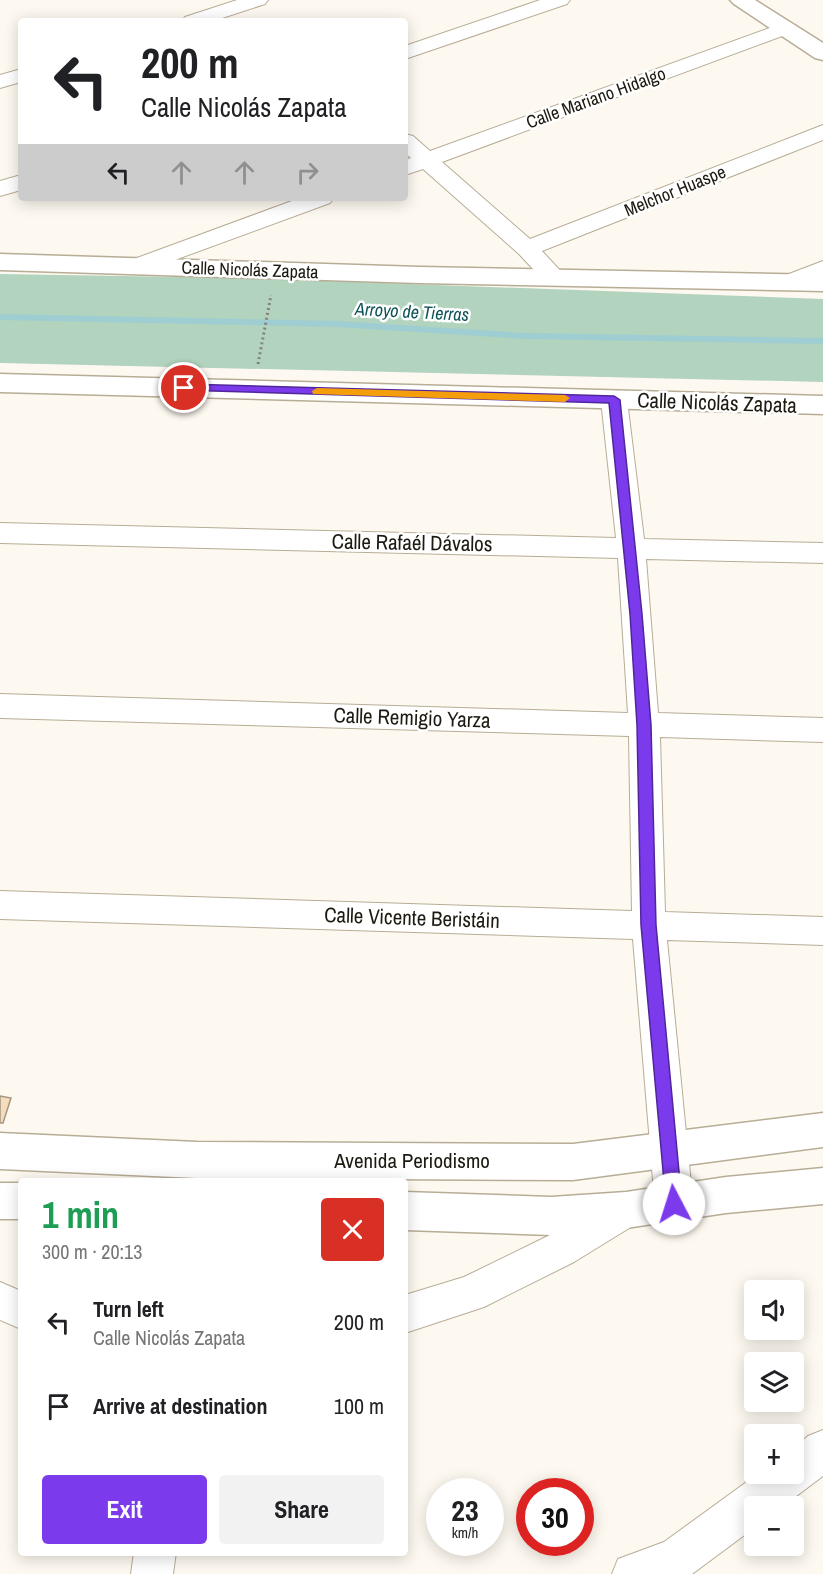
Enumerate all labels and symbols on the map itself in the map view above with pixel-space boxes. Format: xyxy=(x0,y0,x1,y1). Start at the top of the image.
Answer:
street label: Calle Mariano Hidalgo xyxy=(523,61,669,134)
street label: Melchor Huaspe xyxy=(620,159,729,222)
street label: Calle Nicolás Zapata xyxy=(181,255,319,284)
water label: Arroyo de Tierras xyxy=(354,296,470,327)
pin xyxy=(158,362,209,413)
street label: Calle Nicolás Zapata xyxy=(637,385,798,420)
street label: Calle Rafaél Dávalos xyxy=(331,527,493,558)
street label: Calle Remigio Yarza xyxy=(333,700,492,735)
street label: Calle Vicente Beristáin xyxy=(324,900,500,935)
street label: Avenida Periodismo xyxy=(333,1146,490,1175)
position arrow xyxy=(642,1172,706,1236)
speed limit sign: 30 xyxy=(516,1478,594,1556)

